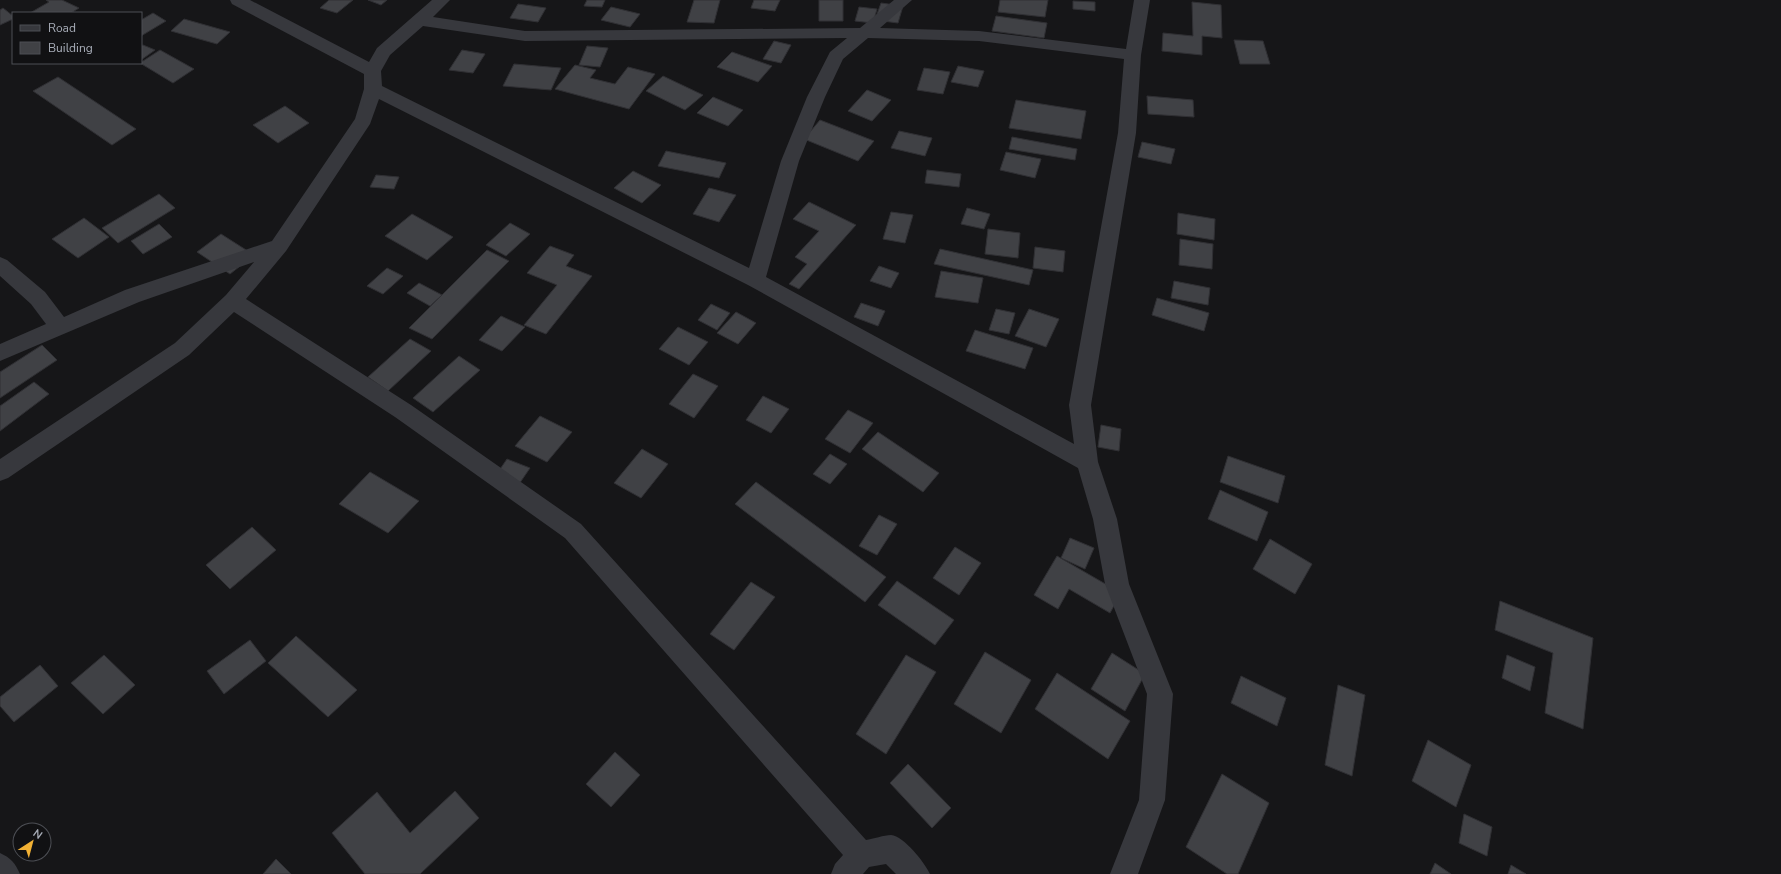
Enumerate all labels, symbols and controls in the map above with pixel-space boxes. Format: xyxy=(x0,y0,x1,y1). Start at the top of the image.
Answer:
legend xyxy=(12,12,142,64)
text: Road xyxy=(48,20,76,36)
text: Building xyxy=(48,40,93,56)
north arrow xyxy=(12,822,52,862)
text: N xyxy=(30,826,45,843)

